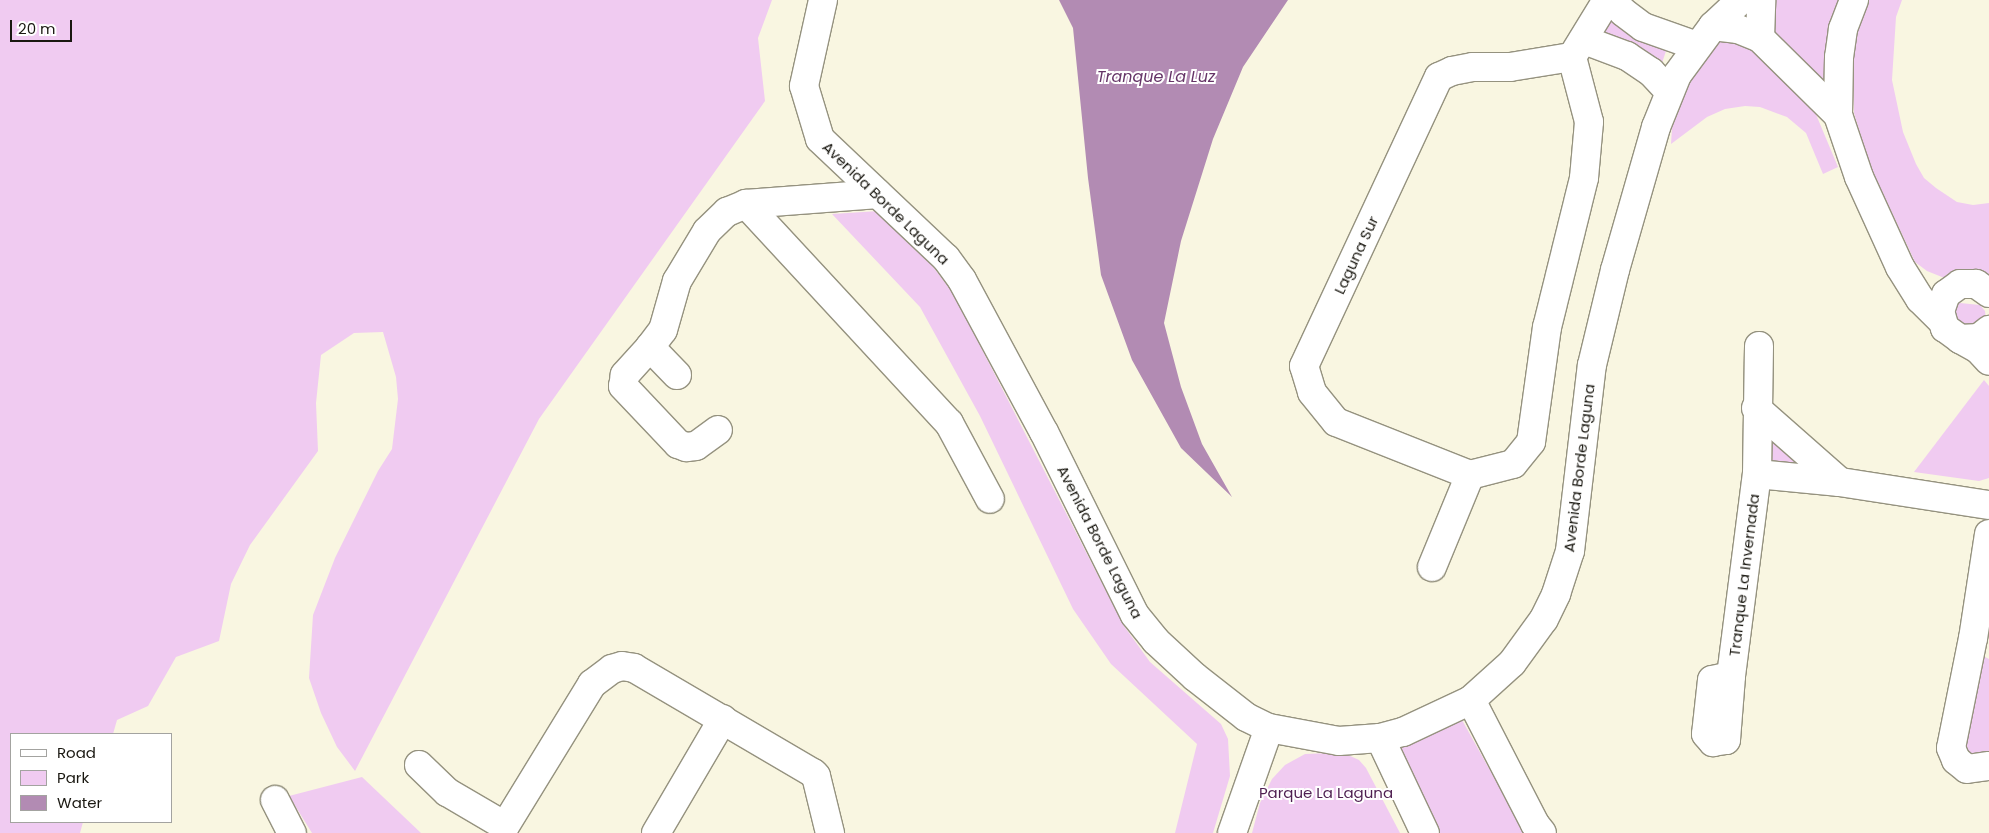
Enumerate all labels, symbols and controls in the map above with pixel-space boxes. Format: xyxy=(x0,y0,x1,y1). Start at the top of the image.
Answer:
scale bar xyxy=(12,10,75,42)
text: 20 m xyxy=(18,18,56,39)
water label: Tranque La Luz xyxy=(1097,67,1215,87)
street label: Avenida Borde Laguna xyxy=(819,138,953,268)
street label: Laguna Sur xyxy=(1330,213,1382,297)
street label: Avenida Borde Laguna xyxy=(1560,383,1598,553)
street label: Avenida Borde Laguna xyxy=(1054,462,1146,622)
street label: Tranque La Invernada xyxy=(1725,493,1763,657)
legend xyxy=(10,733,172,823)
text: Road xyxy=(57,742,96,763)
text: Park xyxy=(57,767,89,788)
park label: Parque La Laguna xyxy=(1259,784,1393,802)
text: Water xyxy=(57,792,102,813)

